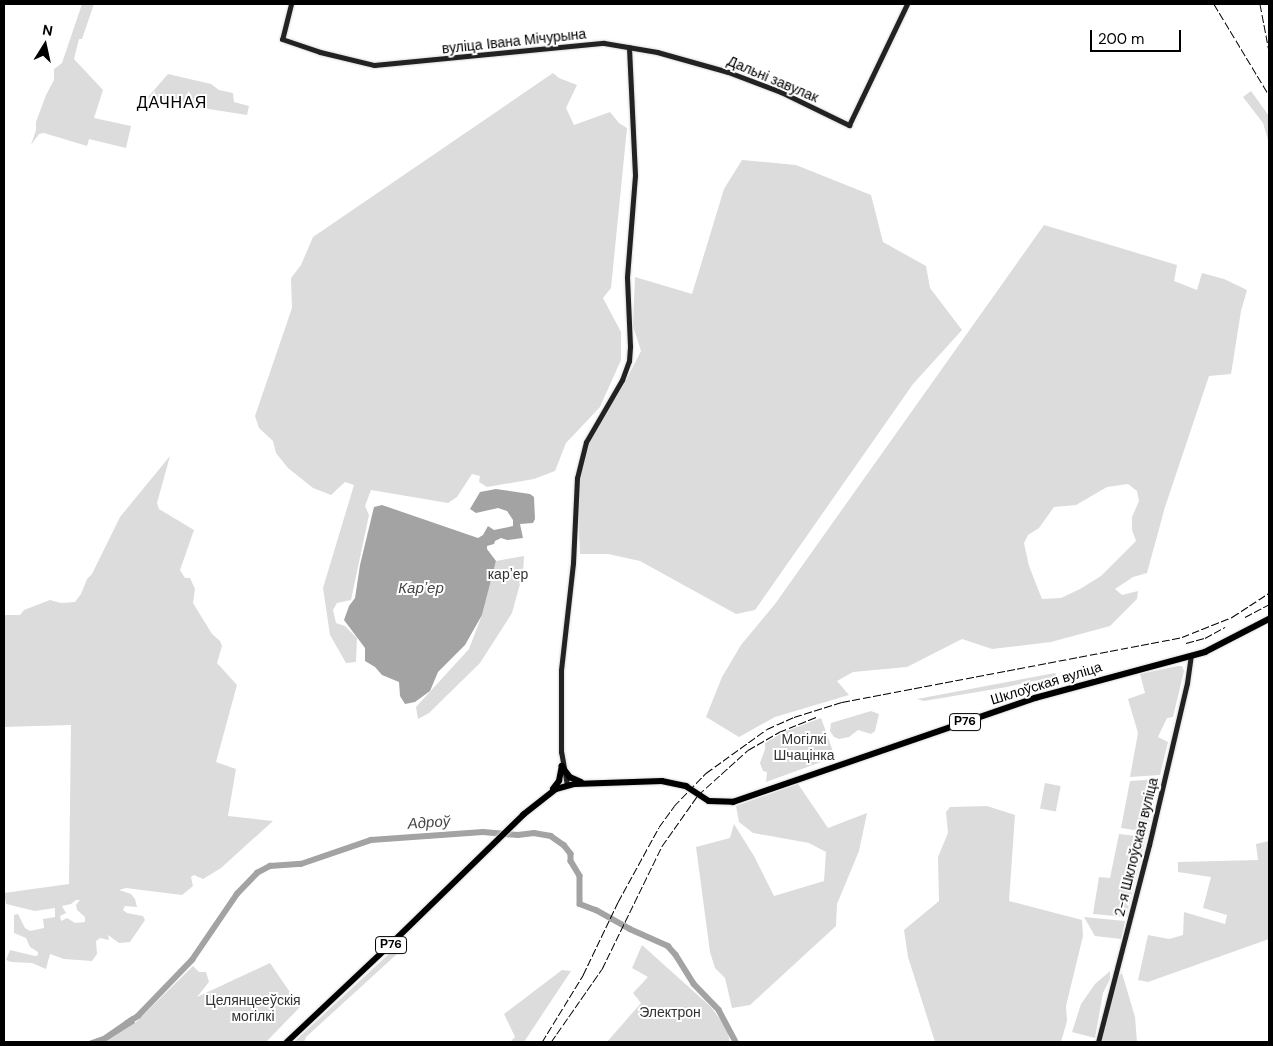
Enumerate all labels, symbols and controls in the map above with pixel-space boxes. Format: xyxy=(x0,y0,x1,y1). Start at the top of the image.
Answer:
north arrow xyxy=(20,20,70,70)
text: N xyxy=(41,20,54,40)
scale bar xyxy=(1093,20,1184,52)
street label: вуліца Івана Мічурына xyxy=(441,25,587,57)
text: 200 m xyxy=(1098,29,1144,49)
street label: Дальні завулак xyxy=(725,52,821,106)
district label: ДАЧНАЯ xyxy=(136,93,208,113)
park label: карʼер xyxy=(488,566,528,582)
water label: Карʼер xyxy=(398,580,444,598)
street label: Шклоўская вуліца xyxy=(988,658,1104,708)
road number: Р76 xyxy=(949,712,981,732)
park label: Могілкі Шчацінка xyxy=(774,731,834,764)
street label: 2-я Шклоўская вуліца xyxy=(1111,776,1161,918)
water label: Адроў xyxy=(407,813,451,833)
road number: Р76 xyxy=(375,936,407,954)
park label: Целянцееўскія могілкі xyxy=(205,992,301,1024)
park label: Электрон xyxy=(639,1004,701,1020)

